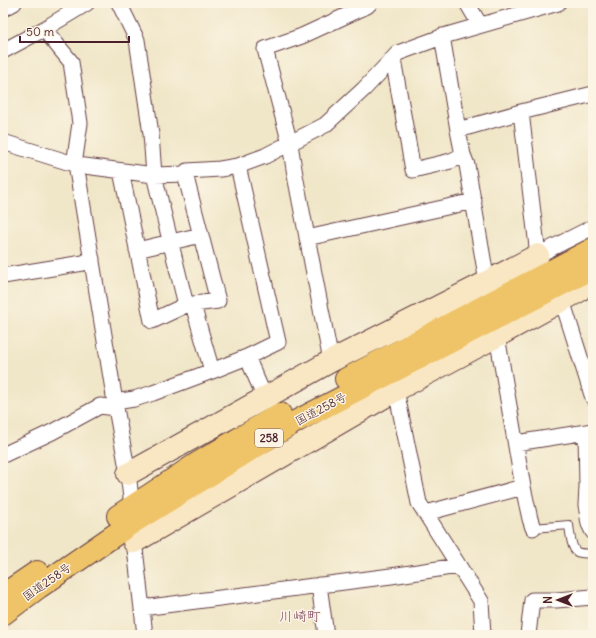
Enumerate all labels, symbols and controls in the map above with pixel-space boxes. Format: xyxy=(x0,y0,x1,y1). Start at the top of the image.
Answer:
scale bar xyxy=(20,18,129,44)
text: 50 m xyxy=(26,24,55,39)
street label: 国道258号 xyxy=(292,389,349,428)
road number: 258 xyxy=(255,429,283,447)
street label: 国道258号 xyxy=(19,559,74,604)
north arrow xyxy=(538,580,578,620)
text: N xyxy=(541,596,555,604)
district label: 川崎町 xyxy=(279,607,321,625)

